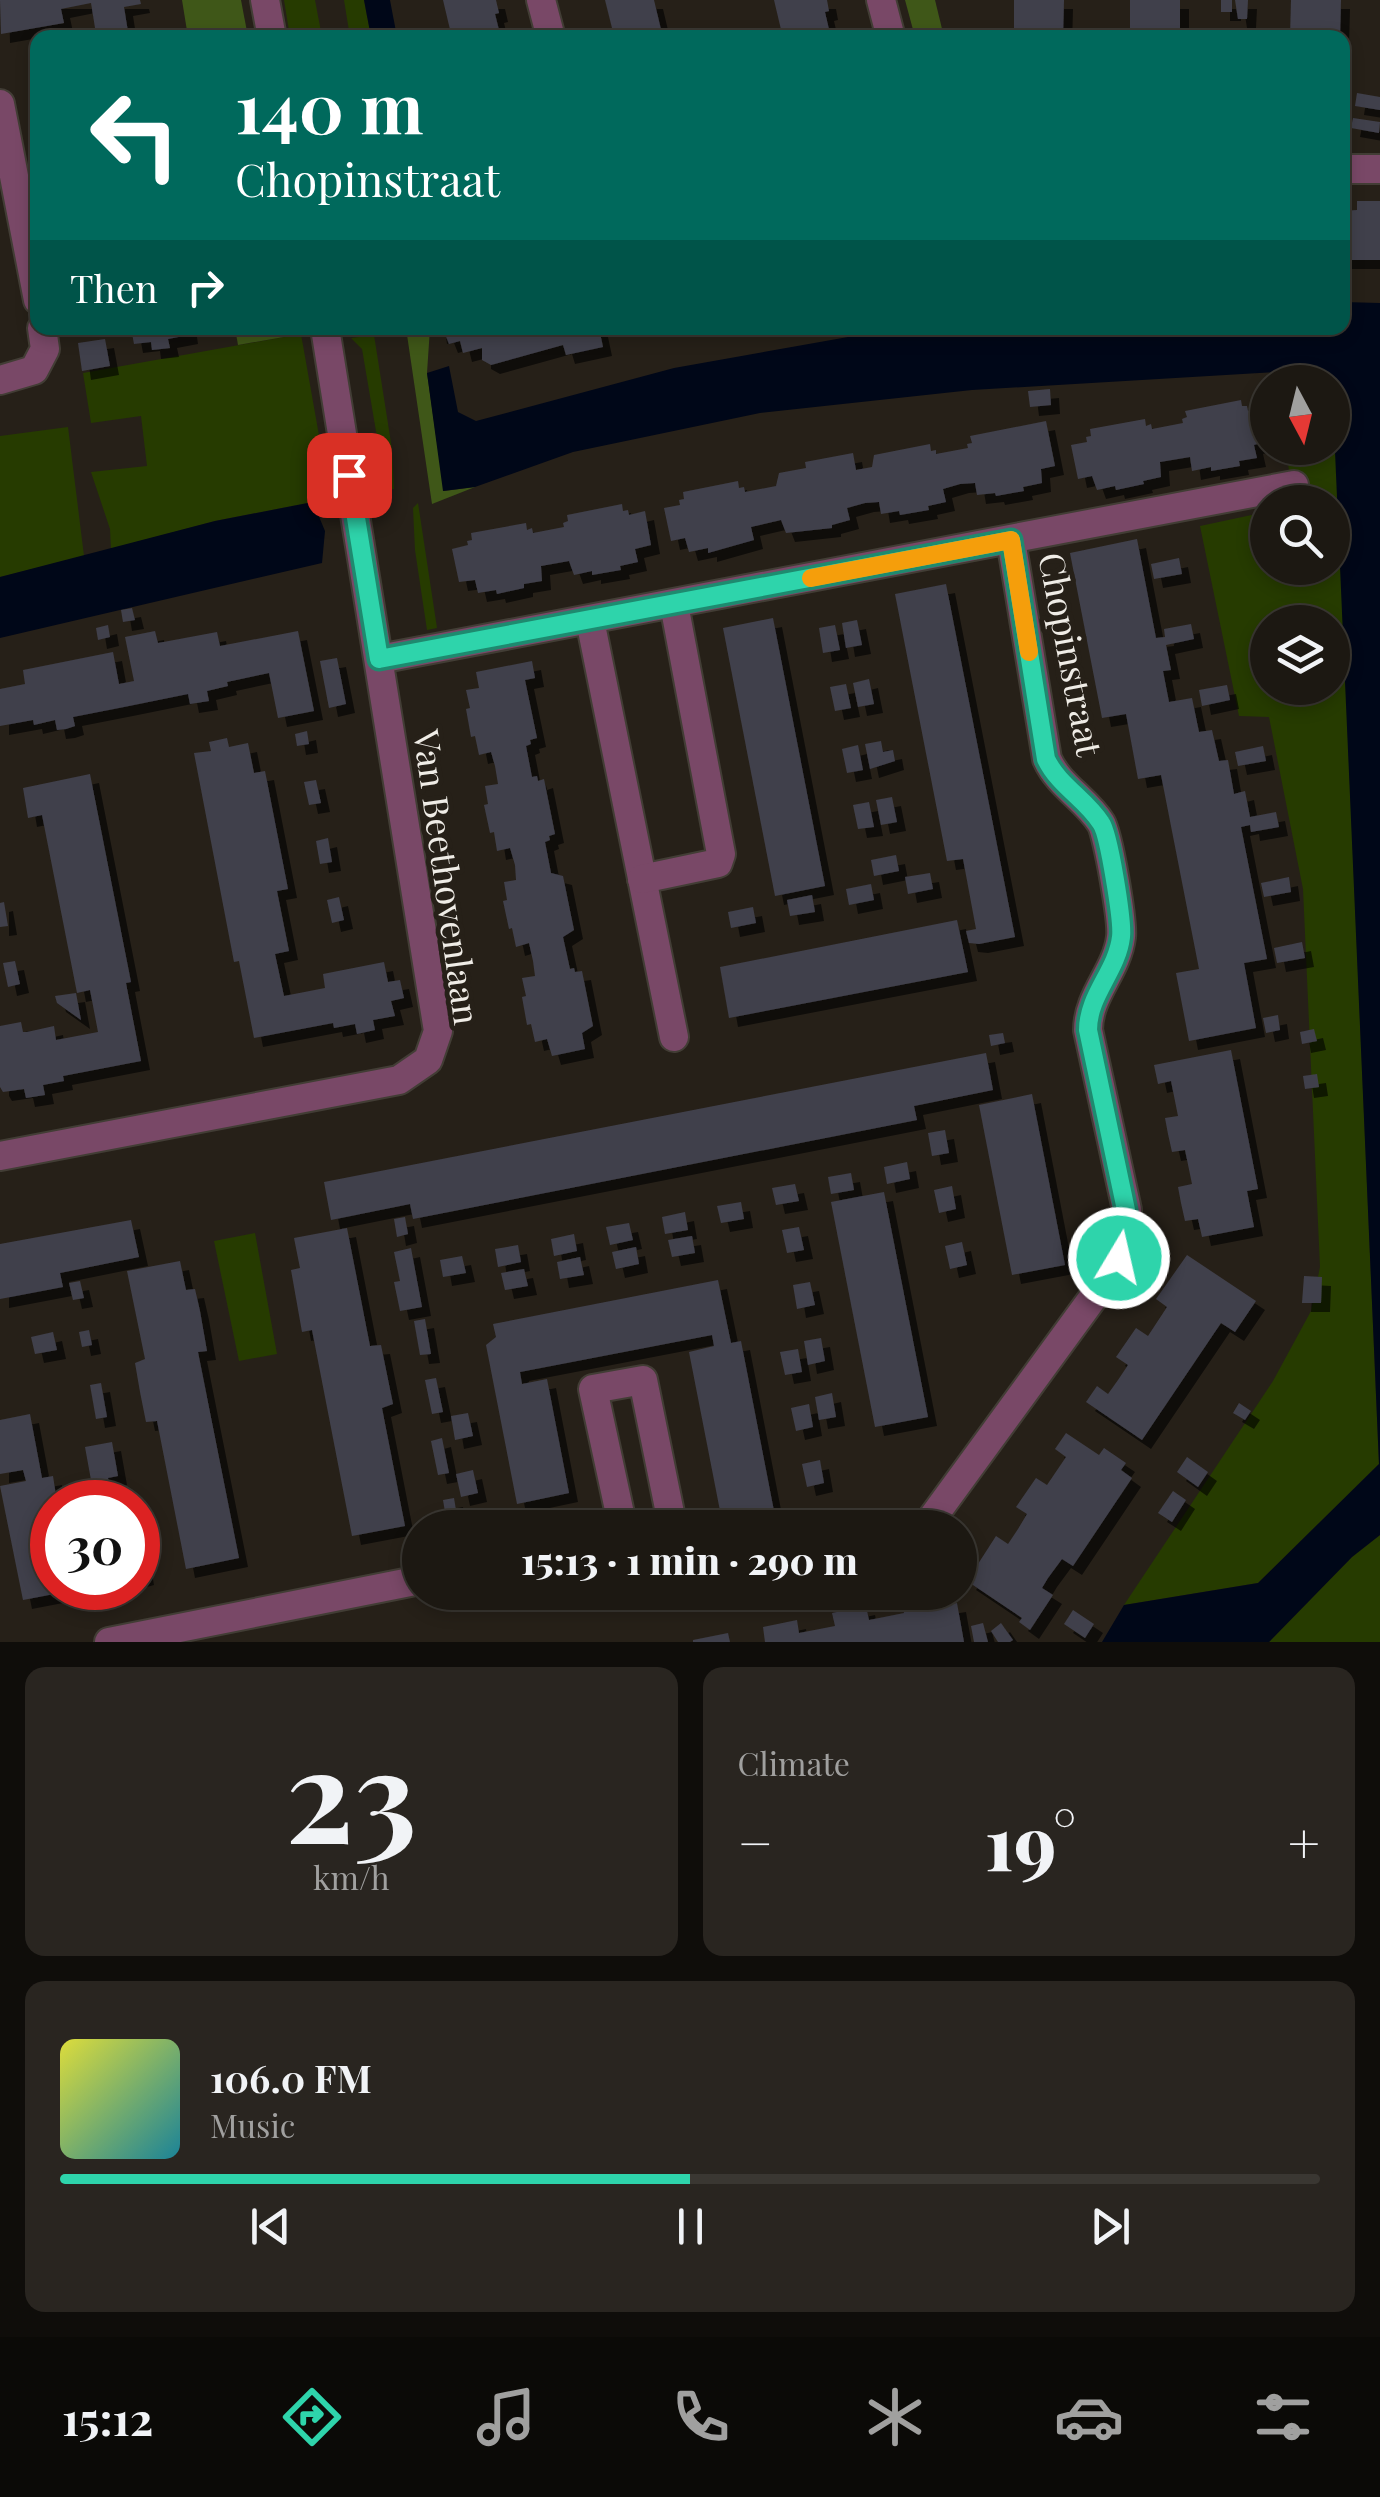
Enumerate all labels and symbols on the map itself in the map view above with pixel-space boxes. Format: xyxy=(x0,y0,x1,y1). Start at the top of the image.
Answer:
north arrow xyxy=(1250,365,1350,465)
pin xyxy=(307,433,392,518)
street label: Chopinstraat xyxy=(1029,548,1115,760)
street label: Van Beethovenlaan xyxy=(404,726,492,1028)
position arrow xyxy=(1067,1206,1171,1310)
speed limit sign: 30 xyxy=(30,1480,160,1610)

